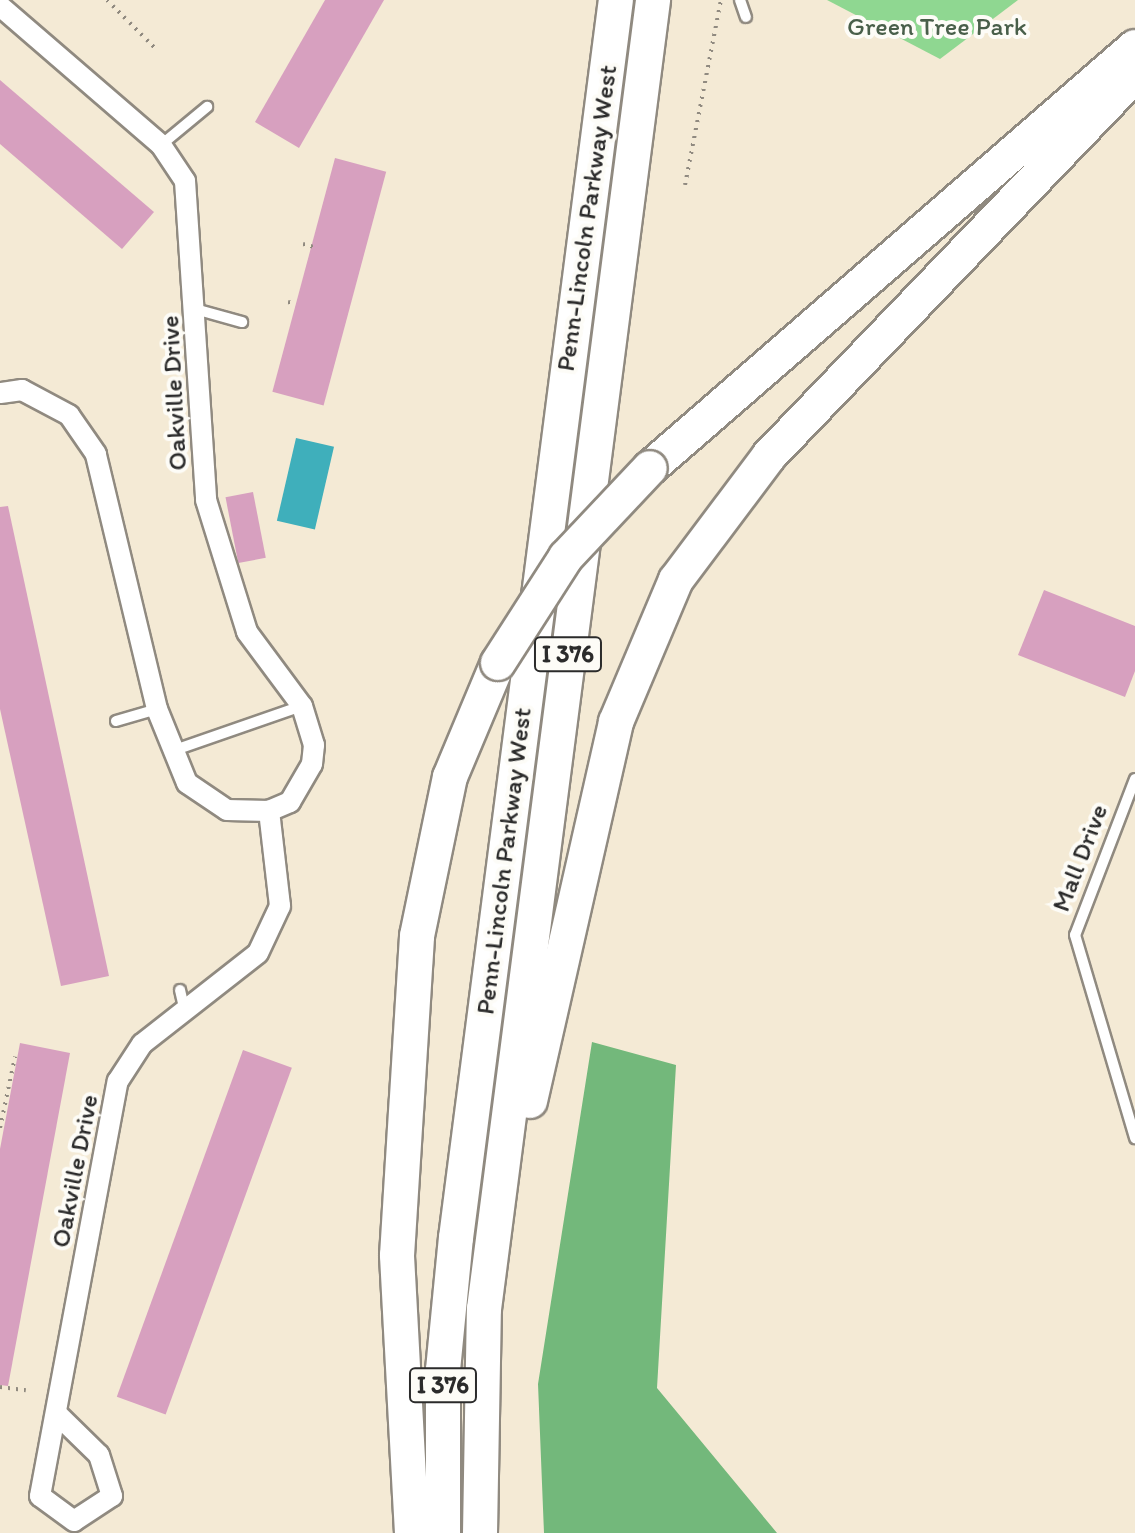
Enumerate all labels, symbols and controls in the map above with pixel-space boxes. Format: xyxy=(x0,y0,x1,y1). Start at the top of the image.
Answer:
park label: Green Tree Park xyxy=(848,11,1026,43)
street label: Penn-Lincoln Parkway West xyxy=(550,63,624,373)
street label: Oakville Drive xyxy=(154,314,194,472)
road number: I 376 xyxy=(532,634,604,674)
street label: Penn-Lincoln Parkway West xyxy=(470,706,538,1016)
street label: Mall Drive xyxy=(1045,800,1115,916)
street label: Oakville Drive xyxy=(45,1091,105,1251)
road number: I 376 xyxy=(407,1365,479,1405)

